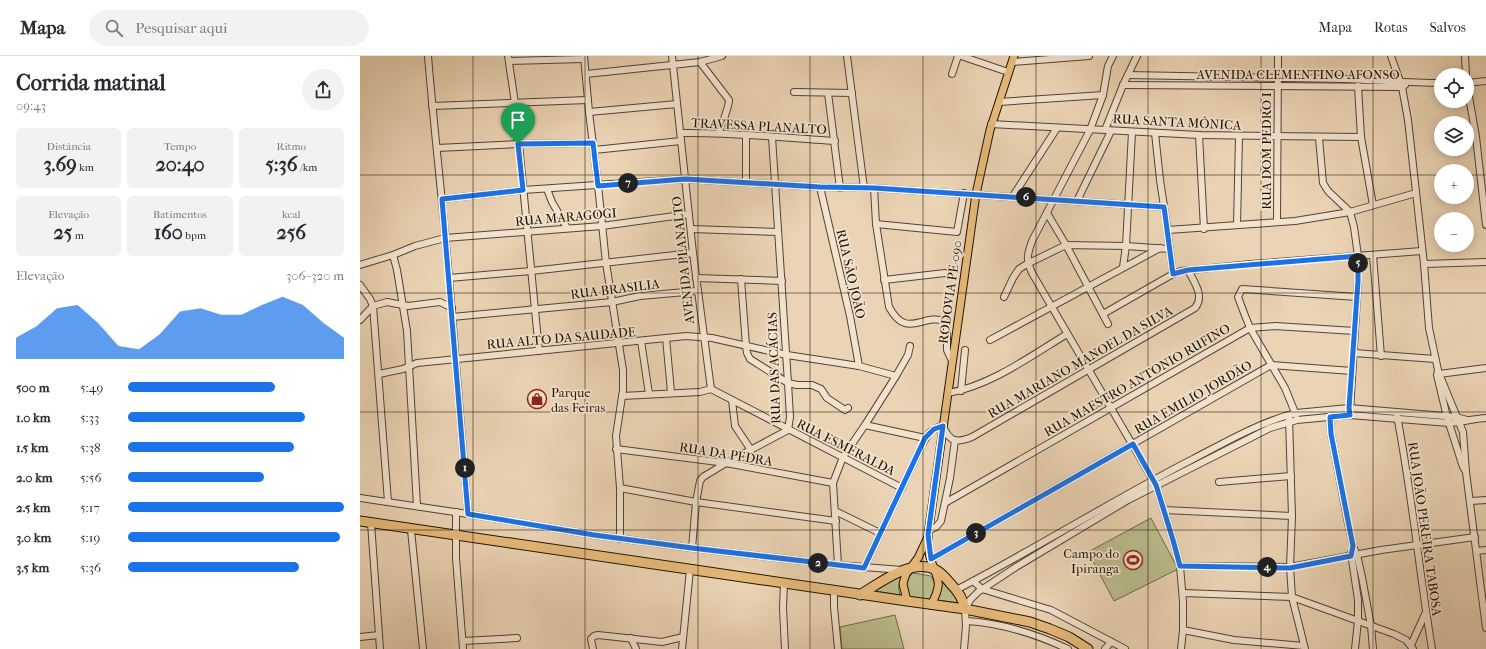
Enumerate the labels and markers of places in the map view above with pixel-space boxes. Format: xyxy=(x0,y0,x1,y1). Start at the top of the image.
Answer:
pin xyxy=(501,103,535,144)
pin: 7 xyxy=(618,173,638,193)
pin: 6 xyxy=(1016,187,1036,207)
pin: 5 xyxy=(1348,253,1368,273)
place label: Parque das Feiras xyxy=(551,385,605,415)
shop icon: Parque das Feiras xyxy=(526,388,548,410)
pin: 1 xyxy=(455,458,475,478)
pin: 3 xyxy=(966,523,986,543)
place label: Campo do Ipiranga xyxy=(1063,546,1120,576)
sports icon: Campo do Ipiranga xyxy=(1122,549,1144,571)
pin: 2 xyxy=(808,553,828,573)
pin: 4 xyxy=(1257,557,1277,577)

